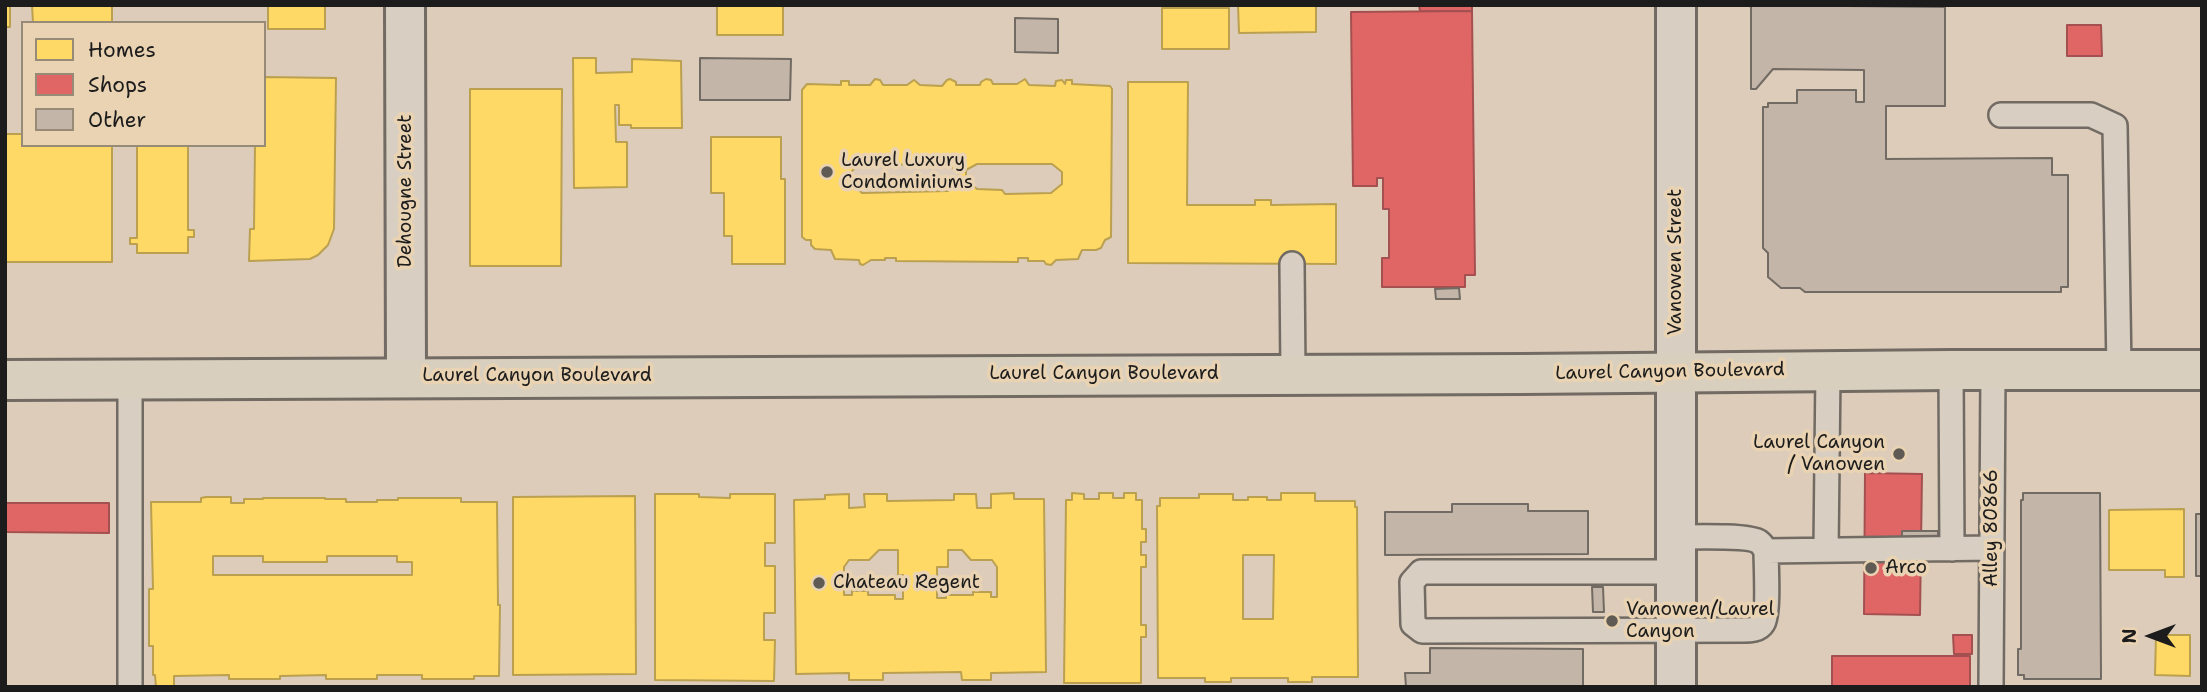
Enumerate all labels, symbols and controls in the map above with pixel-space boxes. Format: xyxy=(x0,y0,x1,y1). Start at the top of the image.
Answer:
legend xyxy=(21,21,266,147)
text: Homes xyxy=(88,36,156,64)
text: Shops xyxy=(88,71,147,99)
text: Other xyxy=(88,106,146,134)
street label: Dehougne Street xyxy=(395,114,417,268)
place label: Laurel Luxury Condominiums xyxy=(841,150,973,194)
marker: Laurel Luxury Condominiums xyxy=(819,164,835,180)
street label: Vanowen Street xyxy=(1665,189,1687,335)
street label: Laurel Canyon Boulevard xyxy=(1555,359,1785,385)
street label: Laurel Canyon Boulevard xyxy=(989,363,1219,385)
street label: Laurel Canyon Boulevard xyxy=(422,365,652,387)
place label: Laurel Canyon / Vanowen xyxy=(1753,432,1885,476)
marker: Laurel Canyon / Vanowen xyxy=(1891,446,1907,462)
street label: Alley 80866 xyxy=(1981,469,2003,587)
place label: Arco xyxy=(1885,557,1927,579)
marker: Arco xyxy=(1863,560,1879,576)
place label: Chateau Regent xyxy=(833,572,980,594)
marker: Chateau Regent xyxy=(811,575,827,591)
place label: Vanowen/Laurel Canyon xyxy=(1626,599,1774,643)
north arrow xyxy=(2116,601,2186,671)
marker: Vanowen/Laurel Canyon xyxy=(1604,613,1620,629)
text: N xyxy=(2117,628,2142,644)

